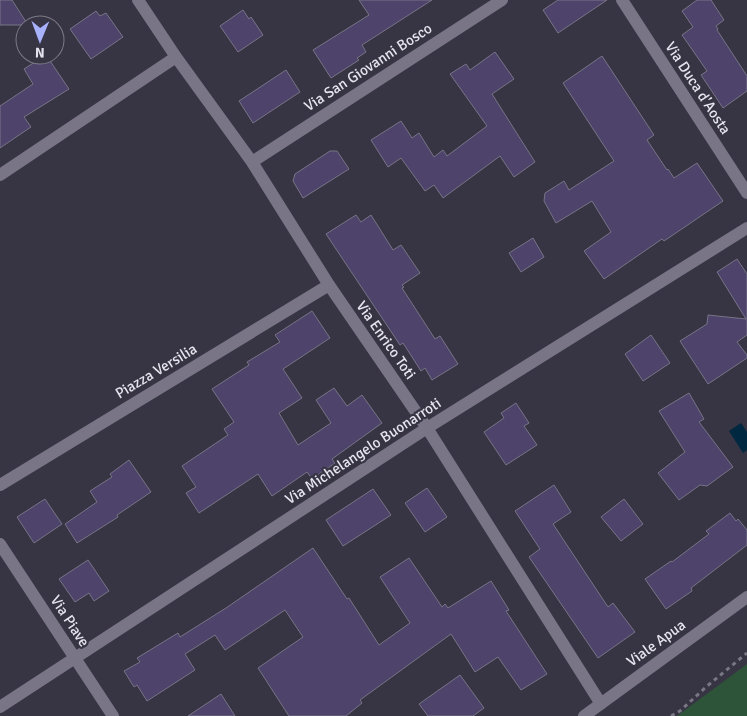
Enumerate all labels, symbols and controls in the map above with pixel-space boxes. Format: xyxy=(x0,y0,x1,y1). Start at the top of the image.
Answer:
north arrow xyxy=(15,15,65,65)
street label: Via San Giovanni Bosco xyxy=(301,19,435,115)
street label: Via Duca d'Aosta xyxy=(661,38,735,138)
text: N xyxy=(35,44,45,61)
street label: Via Enrico Toti xyxy=(352,297,420,383)
street label: Piazza Versilia xyxy=(112,340,200,402)
street label: Via Michelangelo Buonarroti xyxy=(282,394,444,508)
street label: Via Piave xyxy=(47,592,93,650)
street label: Viale Apua xyxy=(623,616,689,670)

